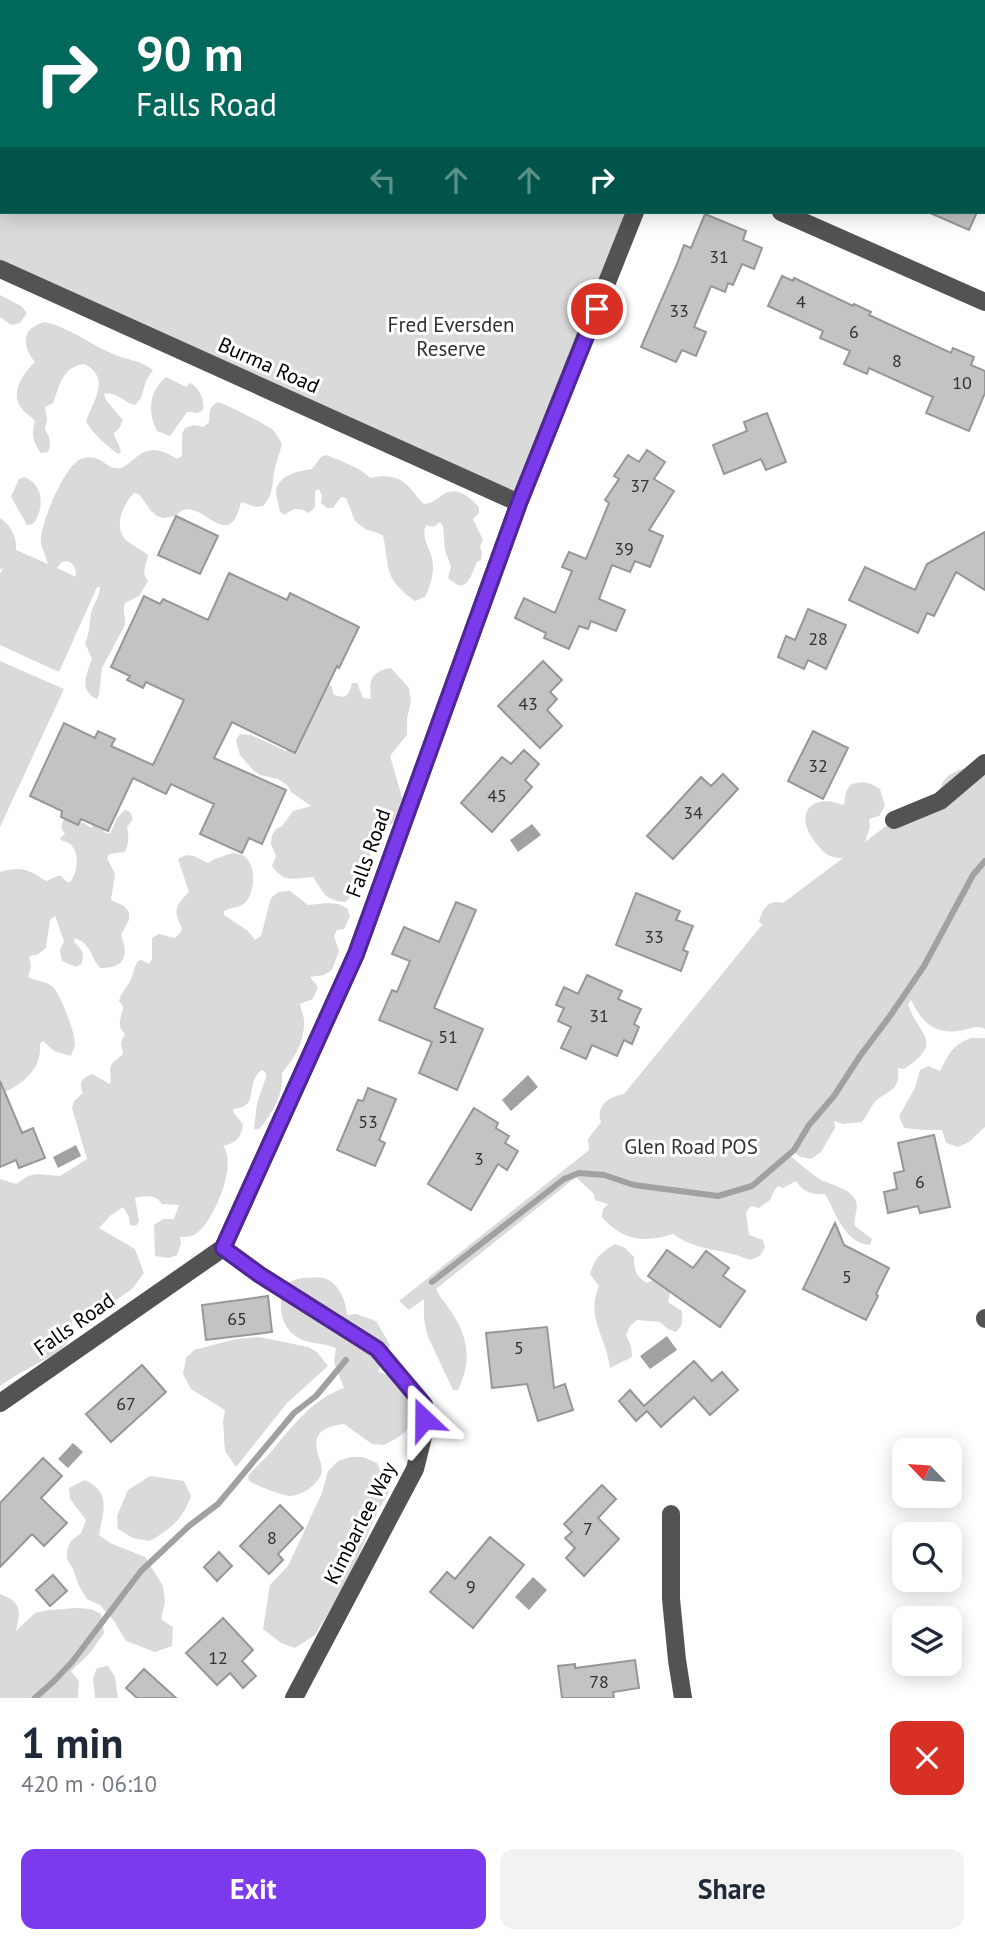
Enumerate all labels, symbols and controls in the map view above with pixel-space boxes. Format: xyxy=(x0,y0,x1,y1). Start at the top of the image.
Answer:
text: 90 m xyxy=(136,21,243,85)
icon: right xyxy=(21,28,112,119)
text: Falls Road xyxy=(136,83,277,125)
icon: left xyxy=(364,161,402,199)
icon: ahead xyxy=(437,161,475,199)
icon: ahead xyxy=(510,161,548,199)
icon: right xyxy=(583,161,621,199)
house number: 31 xyxy=(709,245,729,268)
pin xyxy=(567,279,627,339)
icon: arrive xyxy=(578,290,616,328)
house number: 4 xyxy=(796,290,806,313)
house number: 33 xyxy=(669,299,689,322)
park label: Fred Eversden Reserve xyxy=(388,311,514,362)
house number: 6 xyxy=(849,320,859,343)
street label: Burma Road xyxy=(214,331,324,399)
house number: 8 xyxy=(892,349,902,372)
house number: 10 xyxy=(952,371,972,394)
house number: 37 xyxy=(630,474,650,497)
house number: 39 xyxy=(614,537,634,560)
house number: 28 xyxy=(808,627,828,650)
house number: 43 xyxy=(518,692,538,715)
house number: 32 xyxy=(808,754,828,777)
house number: 45 xyxy=(487,784,507,807)
house number: 34 xyxy=(683,801,703,824)
street label: Falls Road xyxy=(340,805,396,901)
house number: 33 xyxy=(644,925,664,948)
house number: 31 xyxy=(589,1004,609,1027)
house number: 51 xyxy=(438,1025,458,1048)
house number: 53 xyxy=(358,1110,378,1133)
park label: Glen Road POS xyxy=(624,1133,758,1160)
house number: 3 xyxy=(474,1147,484,1170)
house number: 6 xyxy=(915,1170,925,1193)
house number: 5 xyxy=(842,1265,852,1288)
street label: Falls Road xyxy=(28,1286,120,1362)
house number: 65 xyxy=(227,1307,247,1330)
house number: 5 xyxy=(514,1336,524,1359)
position arrow xyxy=(387,1382,461,1456)
house number: 67 xyxy=(116,1392,136,1415)
north arrow xyxy=(892,1438,962,1508)
map controls xyxy=(892,1438,962,1676)
street label: Kimbarlee Way xyxy=(318,1457,402,1589)
house number: 7 xyxy=(583,1517,593,1540)
button: search xyxy=(892,1522,962,1592)
house number: 8 xyxy=(267,1526,277,1549)
house number: 9 xyxy=(466,1575,476,1598)
button: layers xyxy=(892,1606,962,1676)
house number: 12 xyxy=(208,1646,228,1669)
house number: 78 xyxy=(589,1670,609,1693)
text: 1 min xyxy=(21,1715,123,1770)
button: close xyxy=(890,1721,964,1795)
text: 420 m · 06:10 xyxy=(21,1769,157,1798)
button: Exit xyxy=(21,1849,486,1929)
button: Share xyxy=(500,1849,964,1929)

